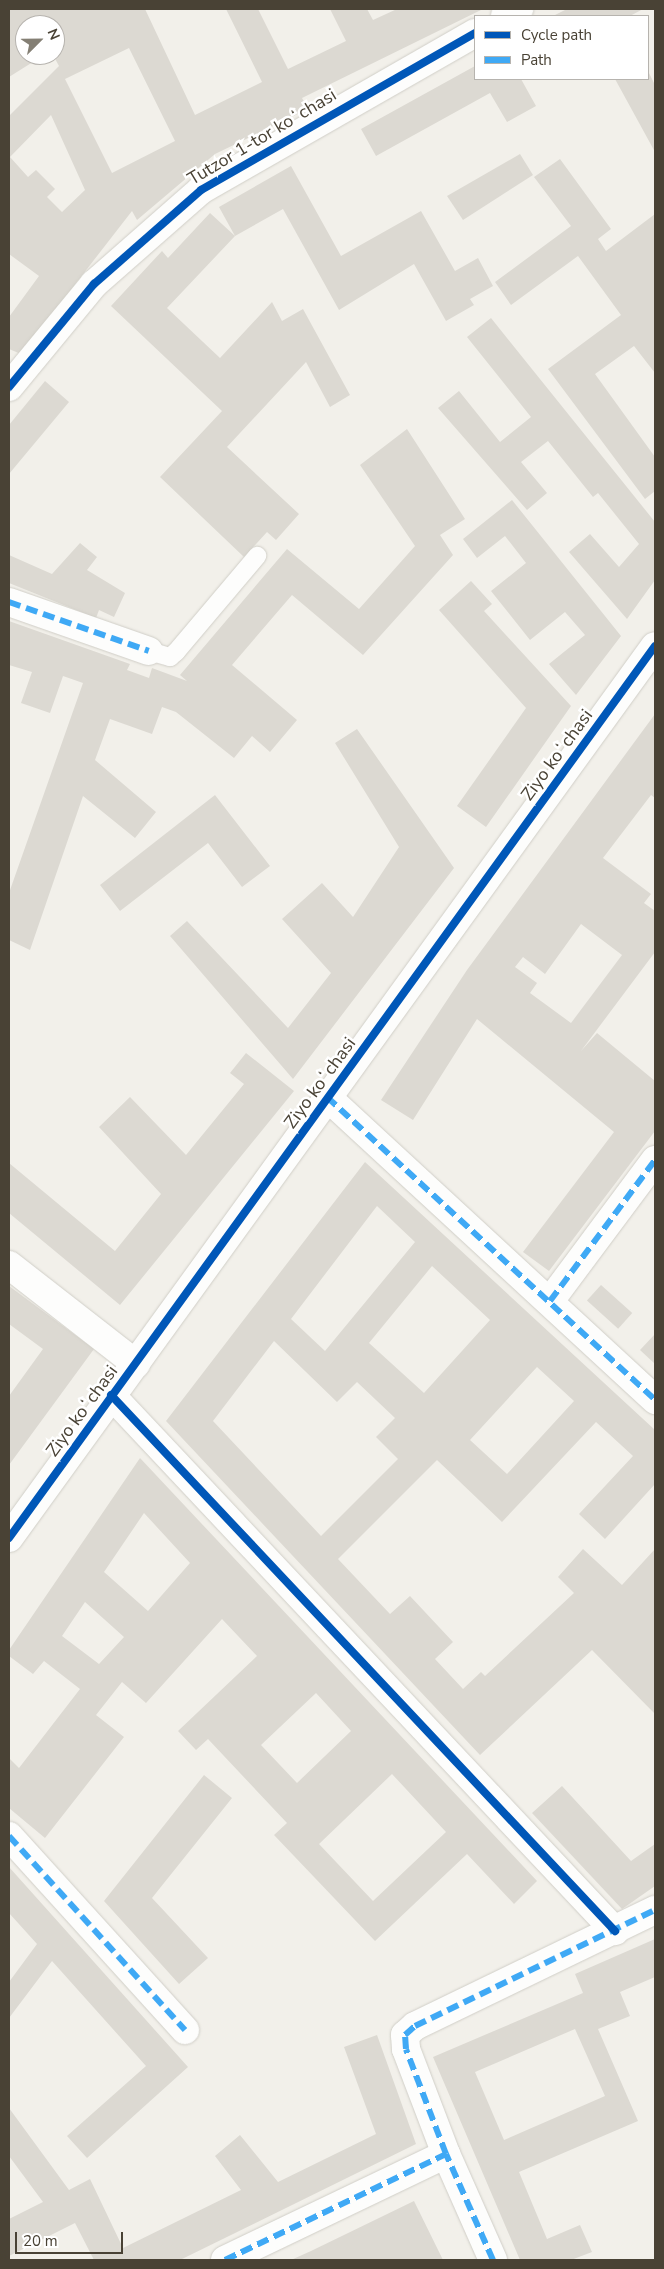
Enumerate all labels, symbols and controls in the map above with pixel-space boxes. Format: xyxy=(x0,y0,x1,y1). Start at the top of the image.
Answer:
north arrow xyxy=(15,15,65,65)
legend xyxy=(474,15,649,80)
text: Cycle path xyxy=(521,25,592,45)
text: N xyxy=(43,26,64,43)
text: Path xyxy=(521,50,552,70)
street label: Tutzor 1-tor koʻchasi xyxy=(184,84,340,190)
street label: Ziyo koʻchasi xyxy=(517,705,597,805)
street label: Ziyo koʻchasi xyxy=(280,1033,360,1133)
street label: Ziyo koʻchasi xyxy=(42,1361,122,1461)
scale bar xyxy=(18,2222,125,2254)
text: 20 m xyxy=(23,2231,58,2251)

